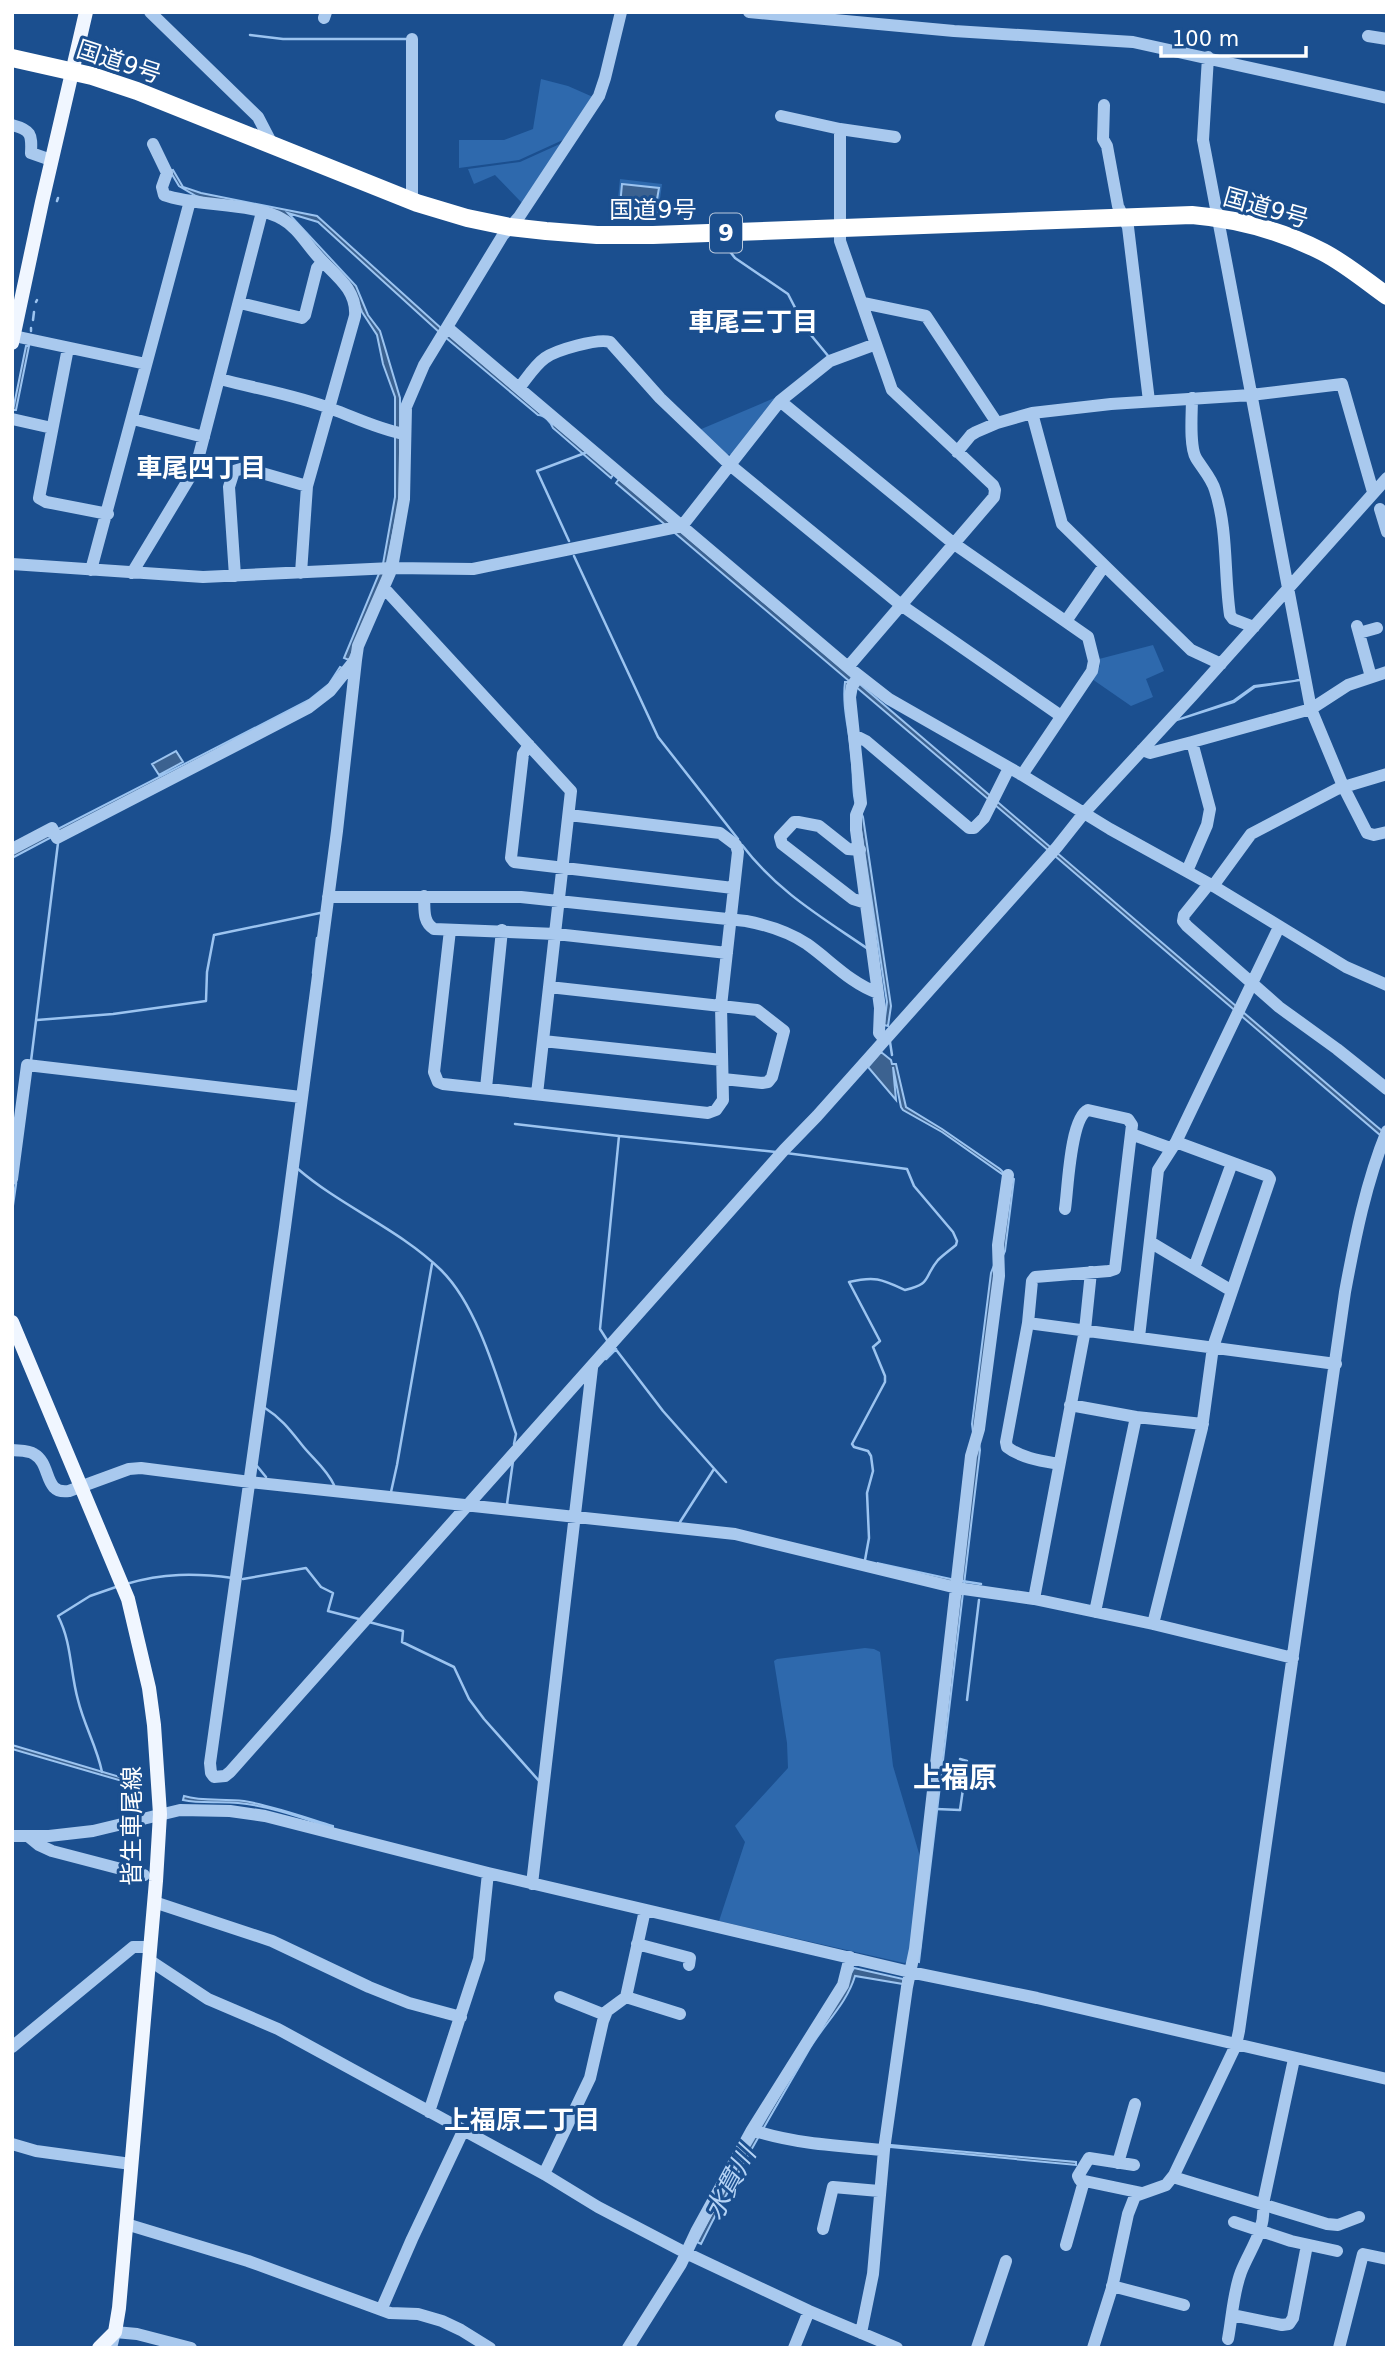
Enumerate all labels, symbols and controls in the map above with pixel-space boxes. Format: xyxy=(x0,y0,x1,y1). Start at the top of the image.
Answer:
scale bar xyxy=(1161,14,1306,58)
text: 100 m xyxy=(1172,27,1239,51)
street label: 国道9号 xyxy=(73,35,165,89)
street label: 国道9号 xyxy=(1220,183,1312,233)
street label: 国道9号 xyxy=(609,196,697,224)
road number: 9 xyxy=(710,214,742,252)
district label: 車尾三丁目 xyxy=(688,307,818,337)
district label: 車尾四丁目 xyxy=(136,453,266,483)
district label: 上福原 xyxy=(913,1761,997,1794)
street label: 皆生車尾線 xyxy=(118,1766,146,1886)
district label: 上福原二丁目 xyxy=(444,2105,600,2135)
water label: 水貫川 xyxy=(698,2139,763,2224)

